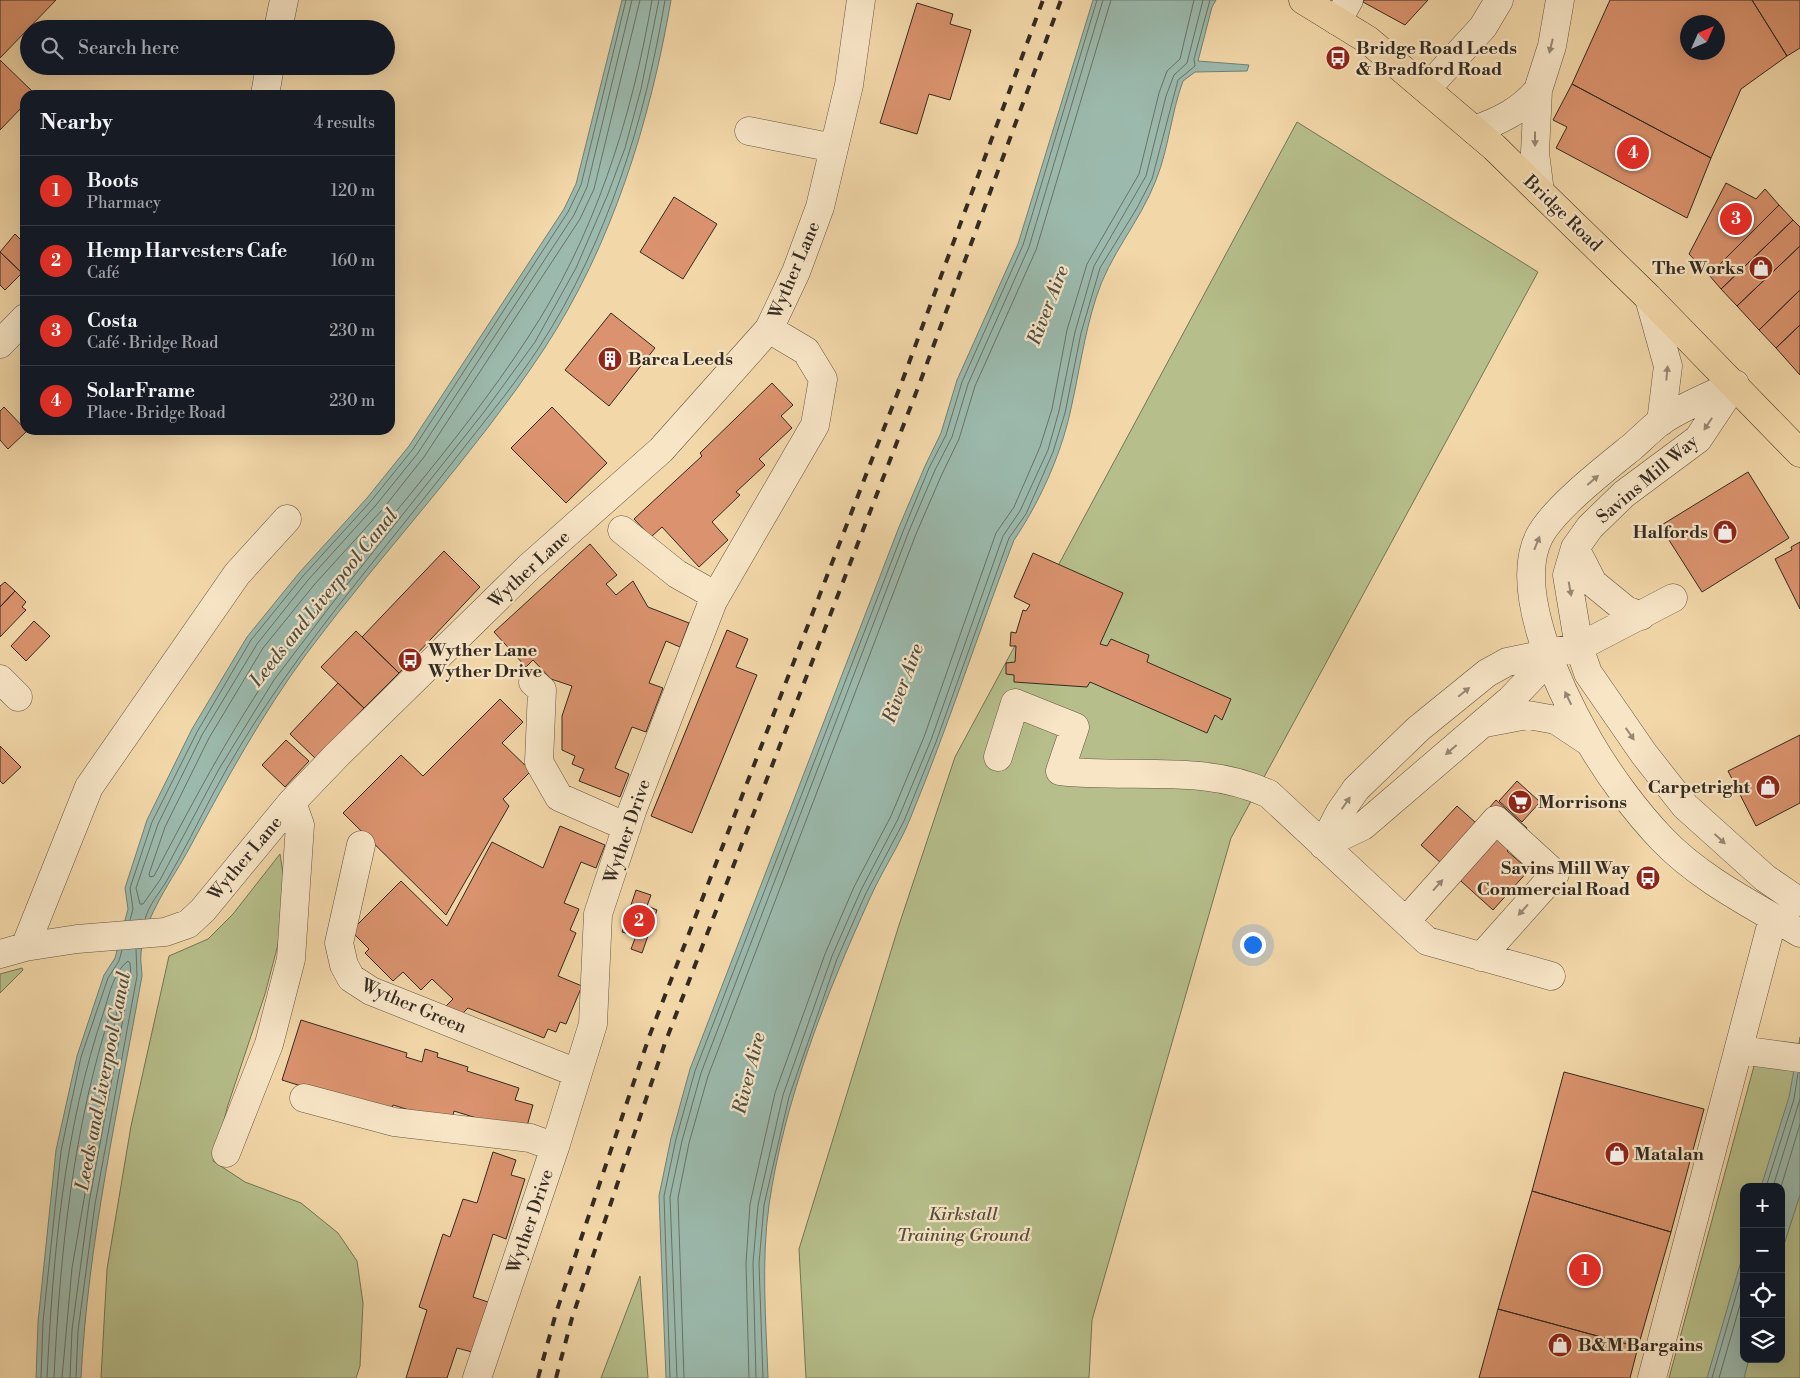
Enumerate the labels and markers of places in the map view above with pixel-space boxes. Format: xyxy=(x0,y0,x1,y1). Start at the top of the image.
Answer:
place label: Bridge Road Leeds & Bradford Road xyxy=(1356,37,1517,81)
bus stop icon: Bridge Road Leeds & Bradford Road xyxy=(1325,45,1351,71)
pin: 4 xyxy=(1617,134,1649,172)
pin: 3 xyxy=(1720,200,1752,238)
shop icon: The Works xyxy=(1748,255,1774,281)
place label: The Works xyxy=(1652,257,1744,280)
building icon: Barca Leeds xyxy=(597,346,623,372)
place label: Barca Leeds xyxy=(628,348,733,371)
shop icon: Halfords xyxy=(1712,519,1738,545)
place label: Halfords xyxy=(1633,521,1708,544)
place label: Wyther Lane Wyther Drive xyxy=(427,639,543,683)
bus stop icon: Wyther Lane Wyther Drive xyxy=(397,647,423,673)
shop icon: Carpetright xyxy=(1755,774,1781,800)
place label: Carpetright xyxy=(1648,776,1751,799)
supermarket icon: Morrisons xyxy=(1507,789,1533,815)
place label: Morrisons xyxy=(1538,791,1627,814)
place label: Savins Mill Way Commercial Road xyxy=(1477,857,1631,901)
bus stop icon: Savins Mill Way Commercial Road xyxy=(1635,865,1661,891)
pin: 2 xyxy=(623,902,655,940)
shop icon: Matalan xyxy=(1604,1141,1630,1167)
place label: Matalan xyxy=(1634,1143,1704,1166)
pin: 1 xyxy=(1569,1251,1601,1289)
shop icon: B&M Bargains xyxy=(1547,1332,1573,1358)
place label: B&M Bargains xyxy=(1578,1334,1703,1357)

